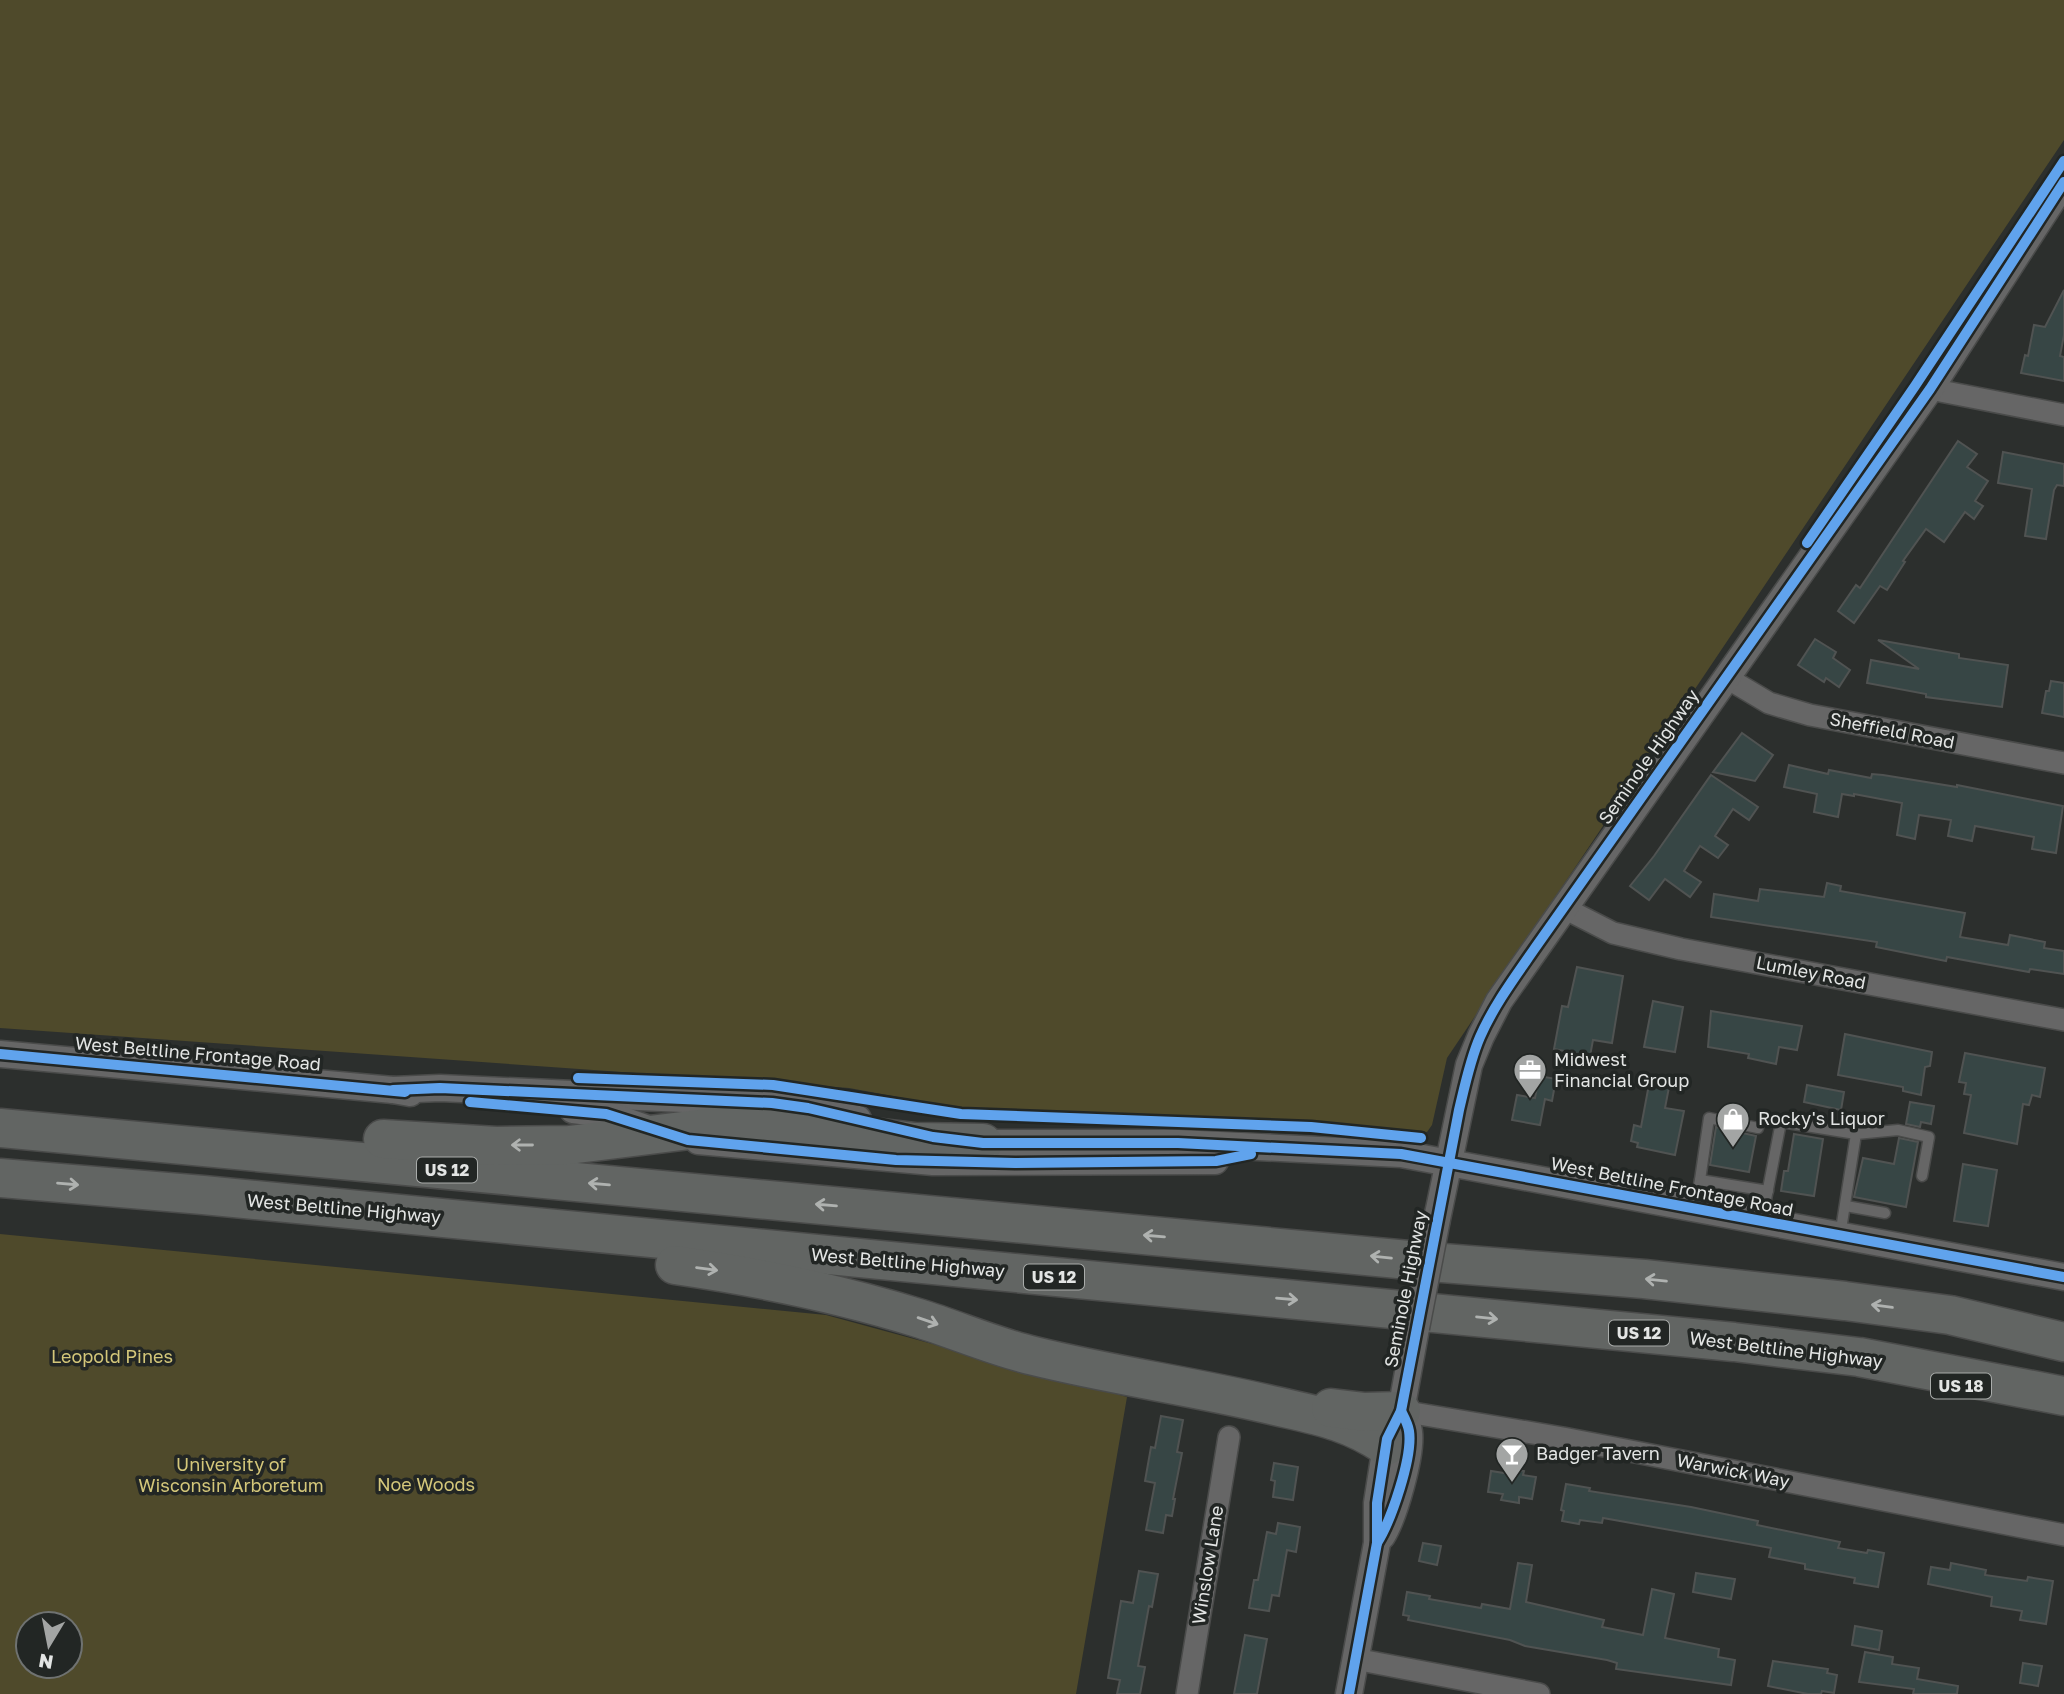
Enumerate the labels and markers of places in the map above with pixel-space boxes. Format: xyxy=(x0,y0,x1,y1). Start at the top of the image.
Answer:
place label: Midwest Financial Group xyxy=(1554,1048,1689,1091)
office icon: Midwest Financial Group xyxy=(1511,1051,1549,1100)
shop icon: Rocky's Liquor xyxy=(1714,1100,1752,1149)
place label: Rocky's Liquor xyxy=(1758,1107,1885,1129)
bar icon: Badger Tavern xyxy=(1493,1435,1531,1484)
place label: Badger Tavern xyxy=(1536,1442,1660,1464)

